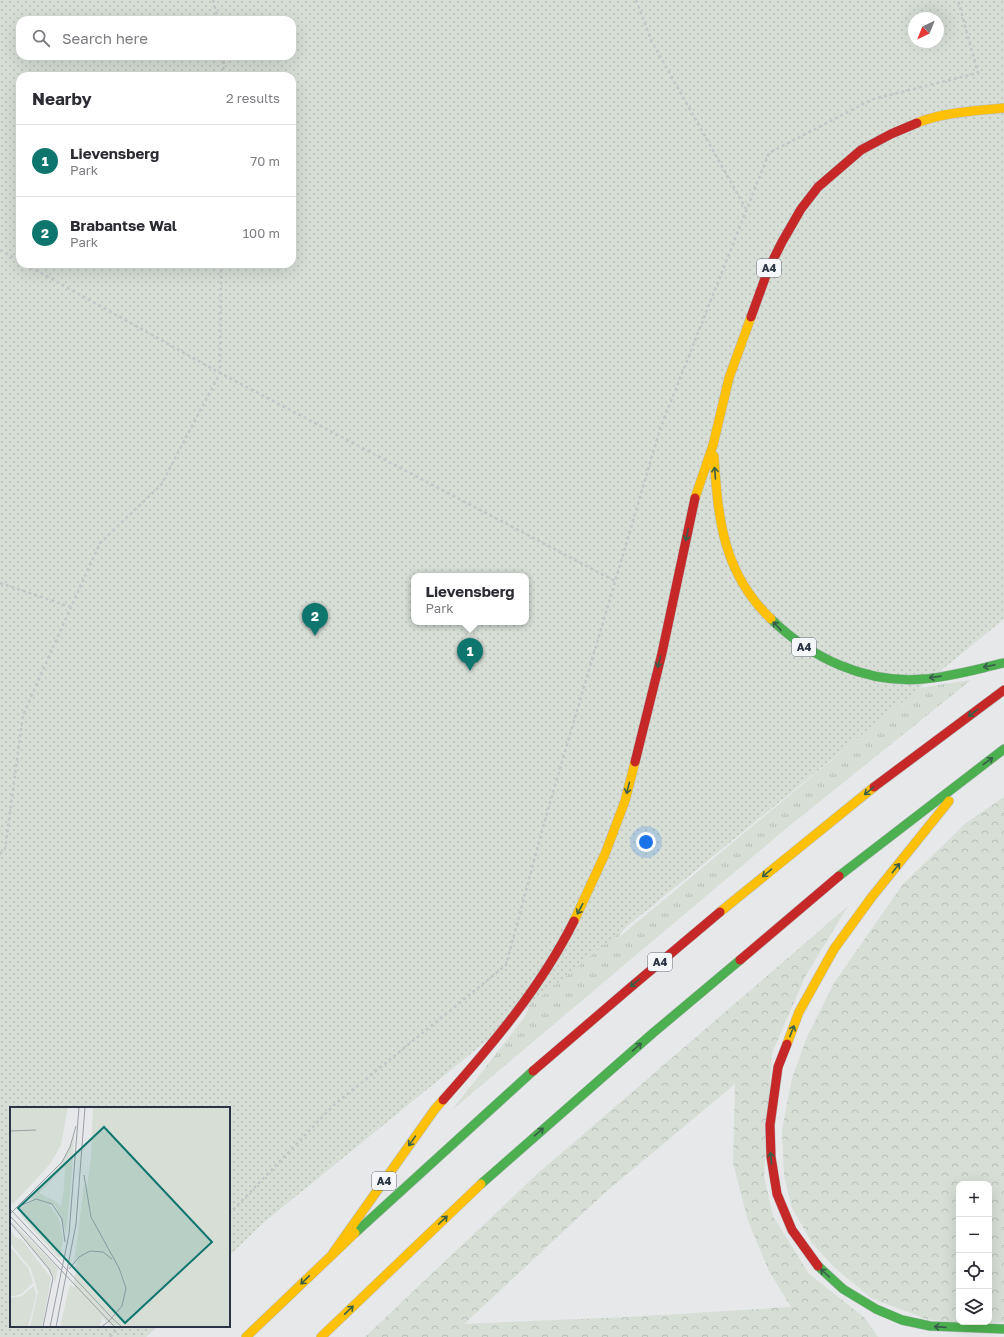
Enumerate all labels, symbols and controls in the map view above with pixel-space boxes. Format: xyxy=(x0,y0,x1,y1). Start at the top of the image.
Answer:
north arrow xyxy=(908,12,944,48)
search box xyxy=(16,16,296,60)
icon: search xyxy=(30,27,52,49)
text: Search here xyxy=(62,29,148,47)
text: Nearby xyxy=(32,88,92,109)
text: 2 results xyxy=(226,90,280,106)
text: Lievensberg xyxy=(70,144,159,162)
text: 1 xyxy=(42,153,48,169)
text: 70 m xyxy=(250,153,280,169)
text: Park xyxy=(70,162,98,178)
text: Brabantse Wal xyxy=(70,216,177,234)
text: 2 xyxy=(41,225,49,241)
text: 100 m xyxy=(243,225,280,241)
text: Park xyxy=(70,234,98,250)
road number: A4 xyxy=(757,259,781,277)
one-way arrow xyxy=(711,467,718,480)
one-way arrow xyxy=(682,528,690,541)
popup xyxy=(411,573,529,625)
text: Lievensberg xyxy=(425,582,515,600)
text: Park xyxy=(425,600,454,616)
pin: 2 xyxy=(302,603,328,636)
one-way arrow xyxy=(772,621,782,631)
pin: 1 xyxy=(457,638,483,671)
road number: A4 xyxy=(792,638,816,656)
one-way arrow xyxy=(655,655,663,668)
one-way arrow xyxy=(982,662,995,670)
one-way arrow xyxy=(929,673,942,681)
one-way arrow xyxy=(967,709,978,718)
one-way arrow xyxy=(983,757,994,765)
one-way arrow xyxy=(624,781,631,794)
one-way arrow xyxy=(863,787,874,796)
your location xyxy=(636,832,656,852)
one-way arrow xyxy=(892,862,900,873)
one-way arrow xyxy=(762,868,773,877)
one-way arrow xyxy=(576,903,583,915)
road number: A4 xyxy=(648,953,672,971)
one-way arrow xyxy=(630,978,640,987)
one-way arrow xyxy=(788,1025,796,1037)
one-way arrow xyxy=(632,1043,642,1052)
inset map xyxy=(10,1107,230,1327)
one-way arrow xyxy=(534,1128,544,1137)
one-way arrow xyxy=(408,1136,416,1147)
one-way arrow xyxy=(768,1152,775,1165)
road number: A4 xyxy=(372,1172,396,1190)
map controls xyxy=(956,1181,992,1325)
button: + xyxy=(956,1181,992,1217)
one-way arrow xyxy=(438,1215,448,1225)
button: − xyxy=(956,1217,992,1253)
button: locate xyxy=(956,1253,992,1289)
one-way arrow xyxy=(820,1268,830,1277)
one-way arrow xyxy=(300,1275,310,1285)
button: layers xyxy=(956,1289,992,1325)
one-way arrow xyxy=(344,1305,354,1315)
one-way arrow xyxy=(934,1324,947,1331)

